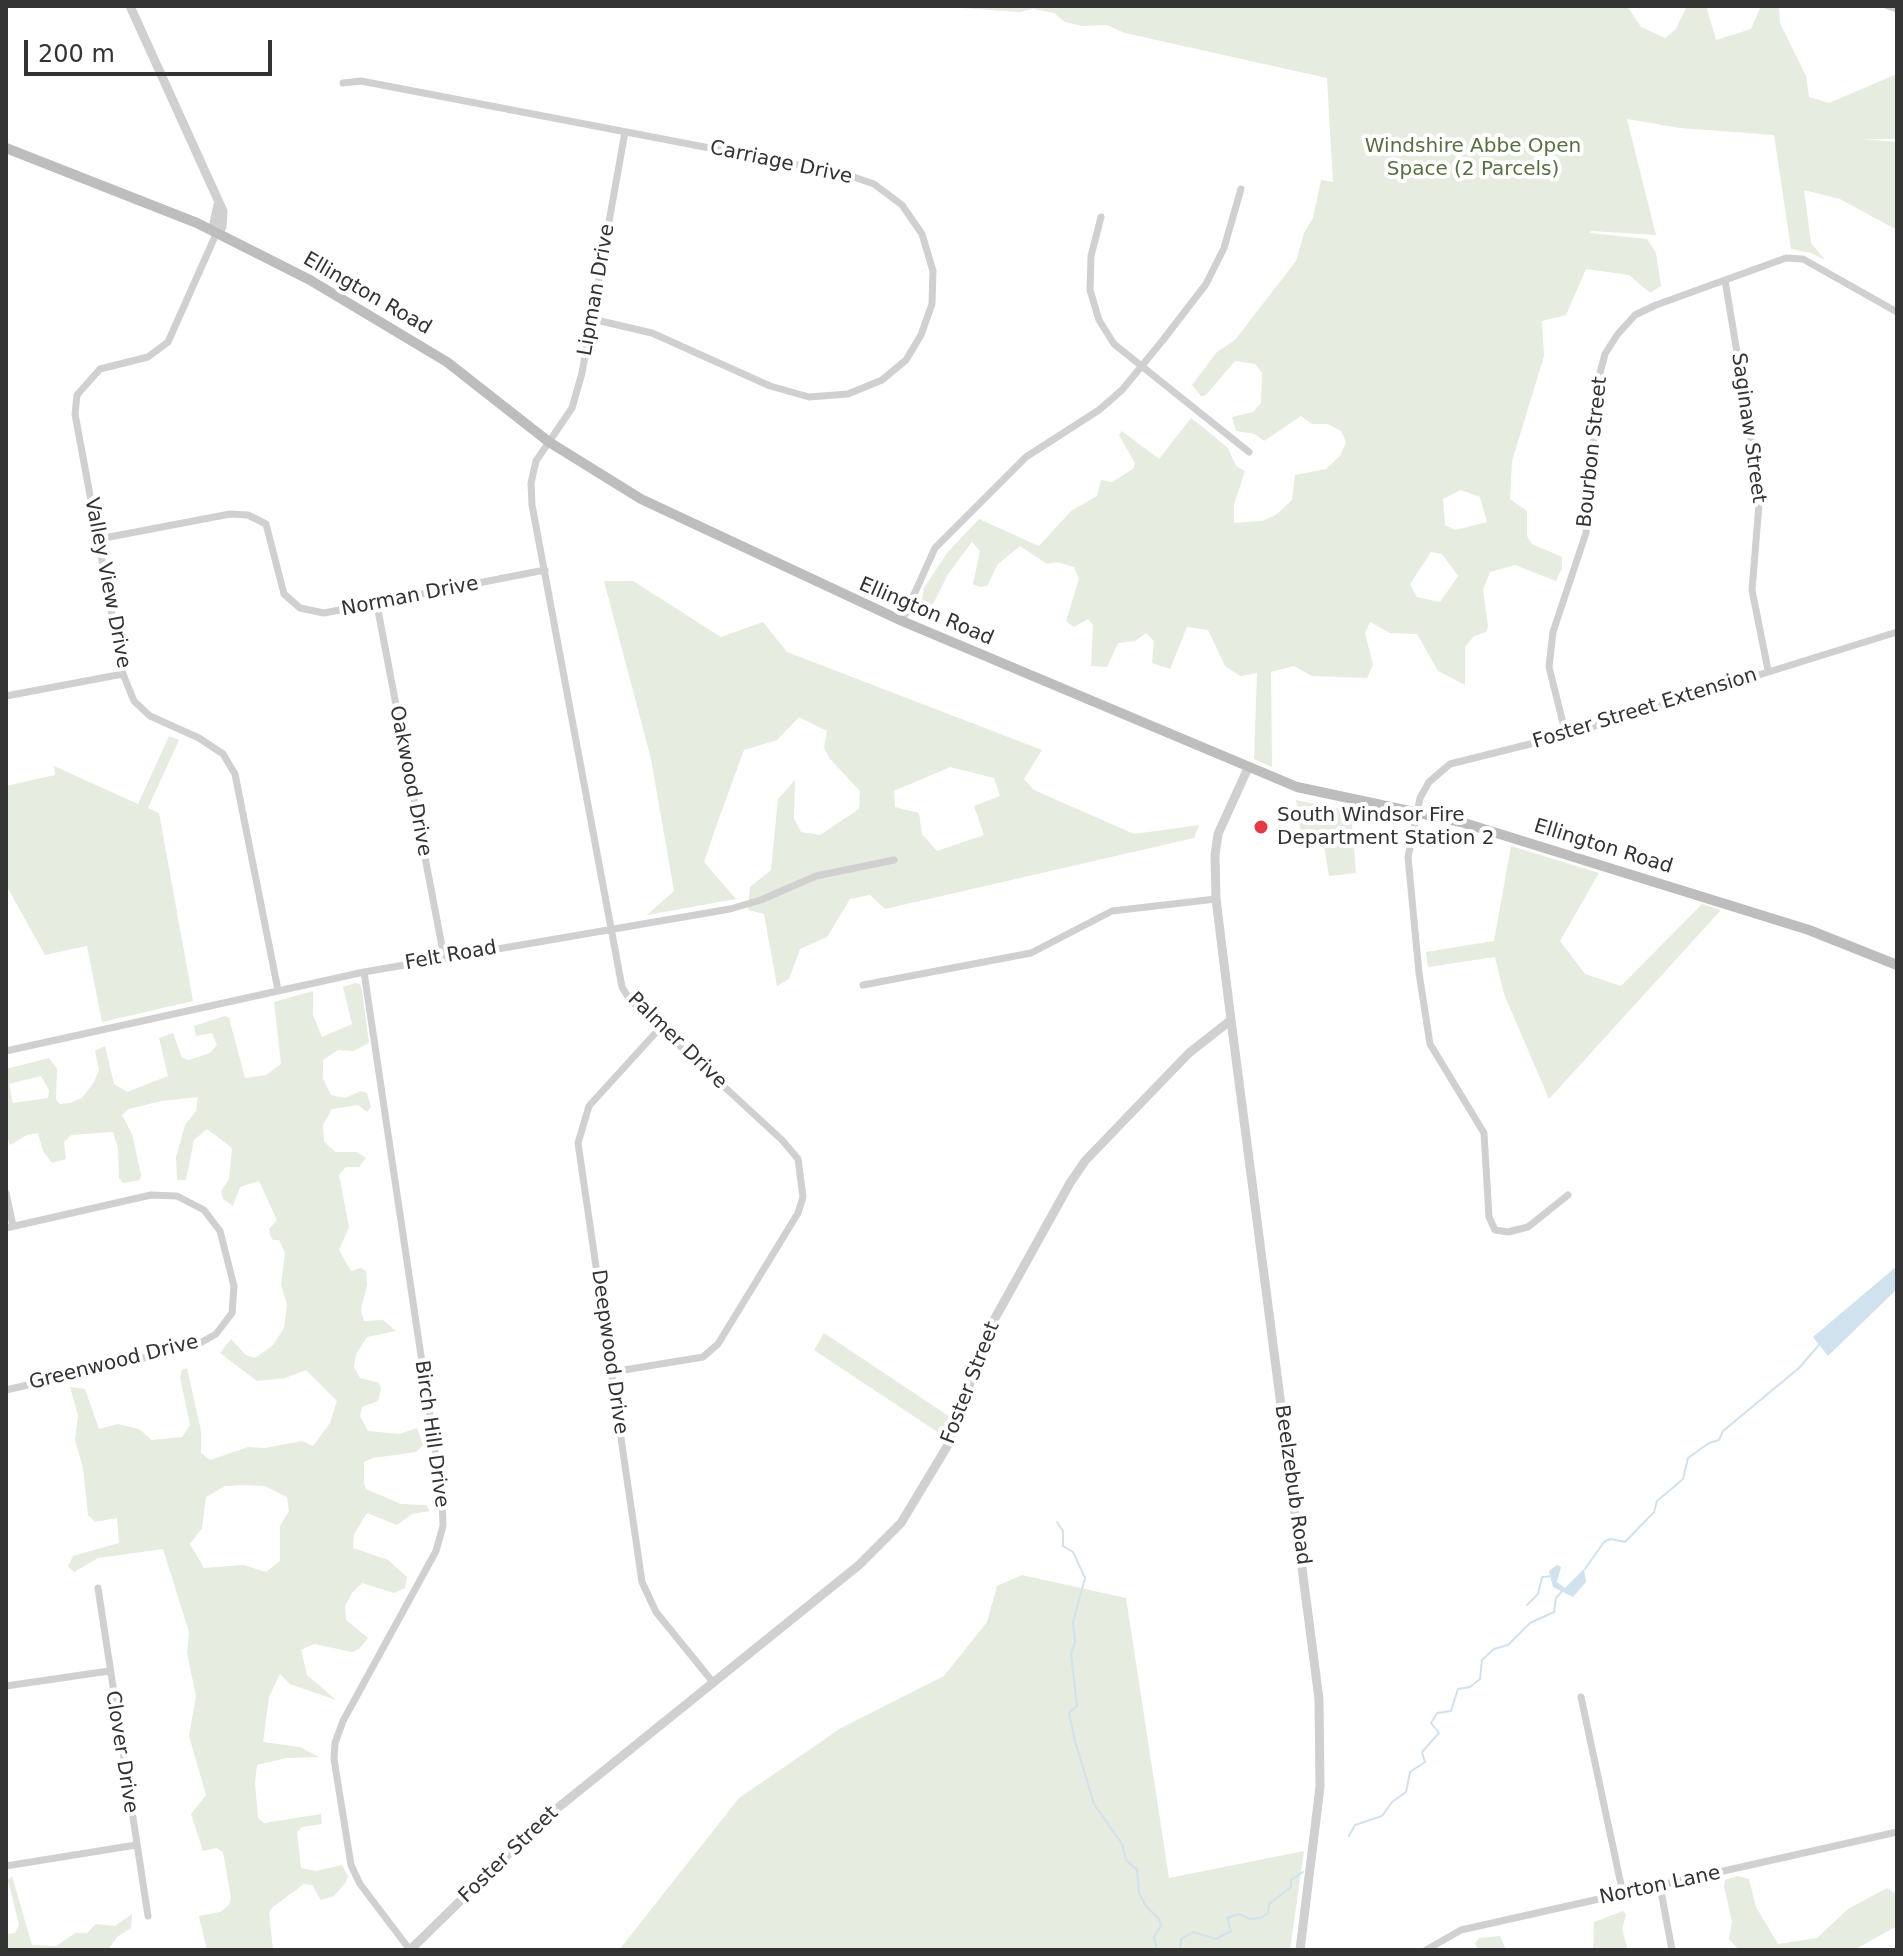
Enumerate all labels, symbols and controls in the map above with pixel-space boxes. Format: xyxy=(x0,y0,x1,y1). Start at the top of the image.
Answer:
scale bar xyxy=(28,24,276,74)
text: 200 m xyxy=(38,40,115,68)
park label: Windshire Abbe Open Space (2 Parcels) xyxy=(1365,135,1581,182)
street label: Carriage Drive xyxy=(708,136,854,190)
street label: Lipman Drive xyxy=(574,222,620,358)
street label: Ellington Road xyxy=(299,248,435,340)
street label: Saginaw Street xyxy=(1726,351,1770,505)
street label: Bourbon Street xyxy=(1573,375,1613,529)
street label: Valley View Drive xyxy=(79,496,135,670)
street label: Norman Drive xyxy=(339,572,481,622)
street label: Ellington Road xyxy=(855,573,997,651)
street label: Foster Street Extension xyxy=(1530,663,1760,755)
street label: Oakwood Drive xyxy=(384,704,436,858)
place label: South Windsor Fire Department Station 2 xyxy=(1277,804,1495,851)
street label: Ellington Road xyxy=(1531,814,1675,880)
marker: South Windsor Fire Department Station 2 xyxy=(1252,818,1270,836)
street label: Felt Road xyxy=(403,936,499,976)
street label: Palmer Drive xyxy=(622,988,732,1094)
street label: Deepwood Drive xyxy=(586,1268,632,1436)
street label: Foster Street xyxy=(937,1319,1005,1447)
street label: Greenwood Drive xyxy=(27,1330,201,1396)
street label: Birch Hill Drive xyxy=(409,1359,453,1509)
street label: Beelzebub Road xyxy=(1269,1403,1315,1567)
street label: Clover Drive xyxy=(99,1689,143,1815)
street label: Foster Street xyxy=(454,1802,564,1908)
street label: Norton Lane xyxy=(1597,1861,1723,1911)

